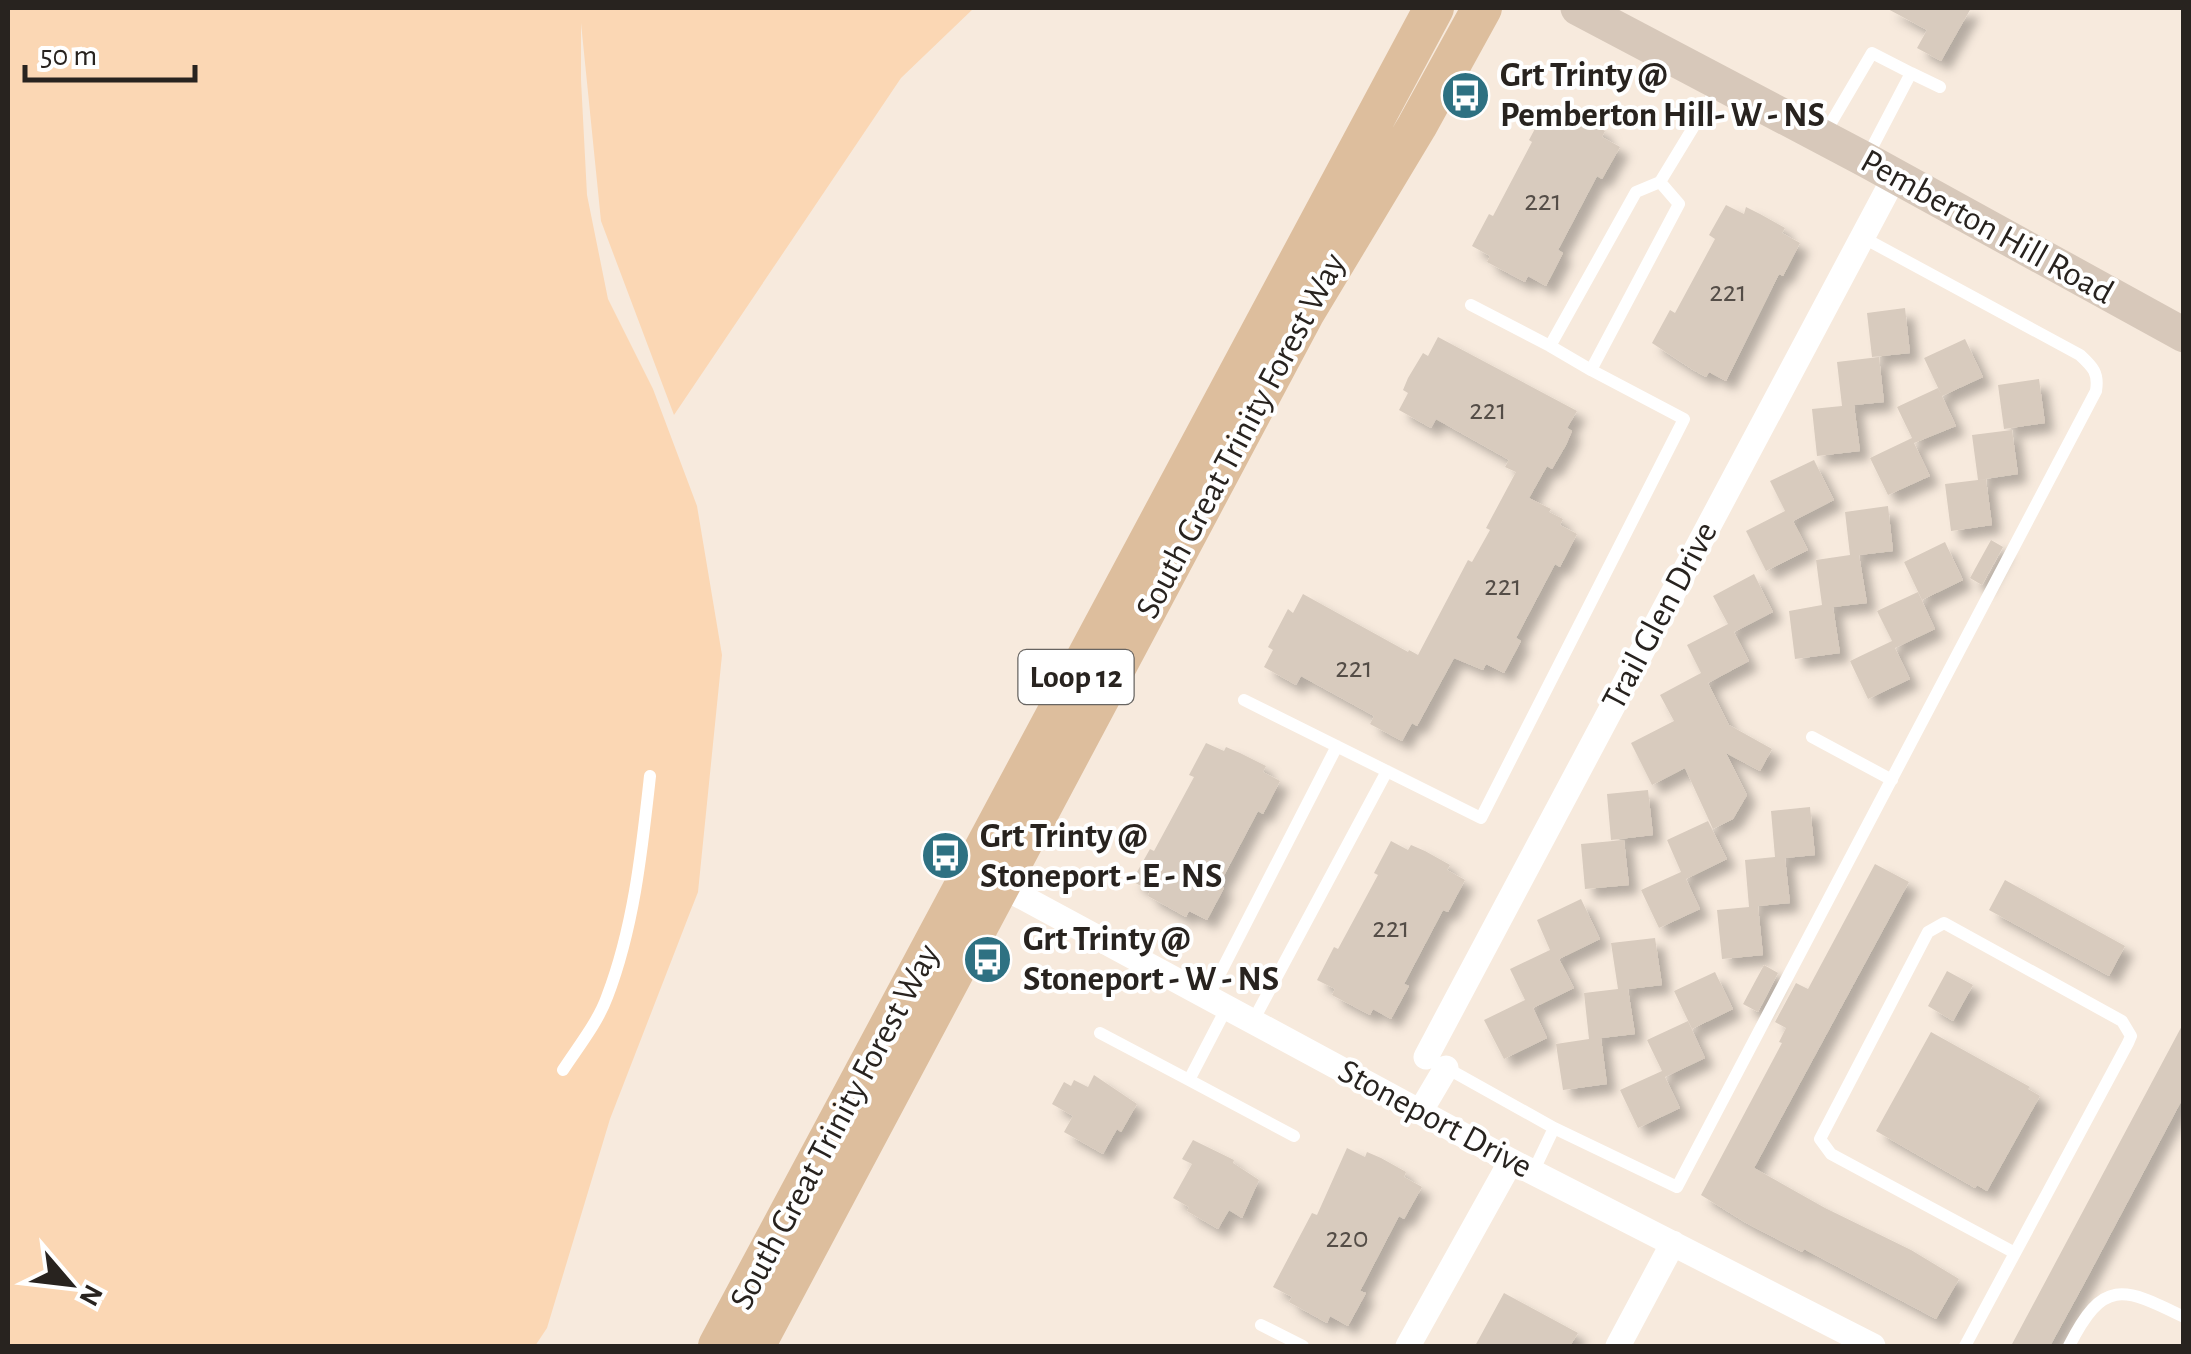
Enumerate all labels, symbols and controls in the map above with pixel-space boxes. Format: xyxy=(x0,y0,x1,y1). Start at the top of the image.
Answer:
scale bar xyxy=(25,20,195,82)
text: 50 m xyxy=(40,41,97,71)
place label: Grt Trinty @ Pemberton Hill- W - NS xyxy=(1500,58,1825,133)
bus stop icon: Grt Trinty @ Pemberton Hill- W - NS xyxy=(1439,69,1491,121)
street label: Pemberton Hill Road xyxy=(1855,143,2119,311)
house number: 221 xyxy=(1524,186,1562,216)
street label: South Great Trinity Forest Way xyxy=(1130,248,1352,624)
house number: 221 xyxy=(1709,277,1747,307)
house number: 221 xyxy=(1469,395,1507,425)
street label: Trail Glen Drive xyxy=(1596,516,1724,716)
house number: 221 xyxy=(1484,571,1522,601)
road number: Loop 12 xyxy=(1018,650,1134,704)
house number: 221 xyxy=(1335,653,1373,683)
place label: Grt Trinty @ Stoneport - E - NS xyxy=(980,819,1222,894)
bus stop icon: Grt Trinty @ Stoneport - E - NS xyxy=(919,830,971,882)
house number: 221 xyxy=(1372,913,1410,943)
place label: Grt Trinty @ Stoneport - W - NS xyxy=(1023,922,1279,997)
bus stop icon: Grt Trinty @ Stoneport - W - NS xyxy=(962,933,1014,985)
street label: South Great Trinity Forest Way xyxy=(724,939,946,1315)
street label: Stoneport Drive xyxy=(1332,1053,1538,1185)
house number: 220 xyxy=(1325,1223,1369,1253)
north arrow xyxy=(20,1234,120,1334)
text: N xyxy=(73,1280,107,1310)

